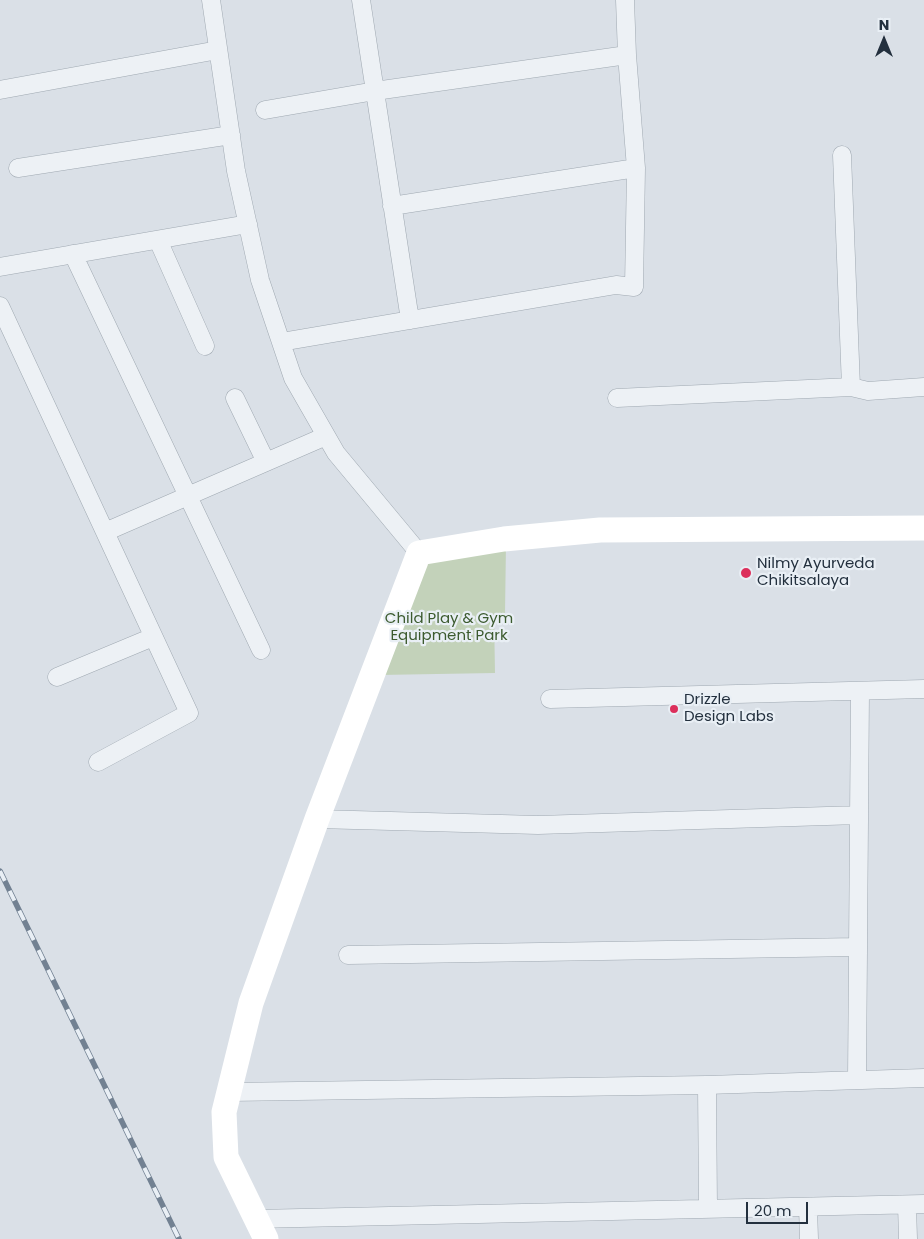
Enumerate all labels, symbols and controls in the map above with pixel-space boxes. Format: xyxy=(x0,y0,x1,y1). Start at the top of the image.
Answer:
north arrow xyxy=(859,15,909,65)
text: N xyxy=(879,15,889,35)
place label: Nilmy Ayurveda Chikitsalaya xyxy=(757,555,875,590)
marker: Nilmy Ayurveda Chikitsalaya xyxy=(739,566,753,580)
park label: Child Play & Gym Equipment Park xyxy=(385,610,513,645)
place label: Drizzle Design Labs xyxy=(684,691,774,726)
marker: Drizzle Design Labs xyxy=(668,703,680,715)
scale bar xyxy=(749,1192,812,1224)
text: 20 m xyxy=(754,1200,792,1221)

